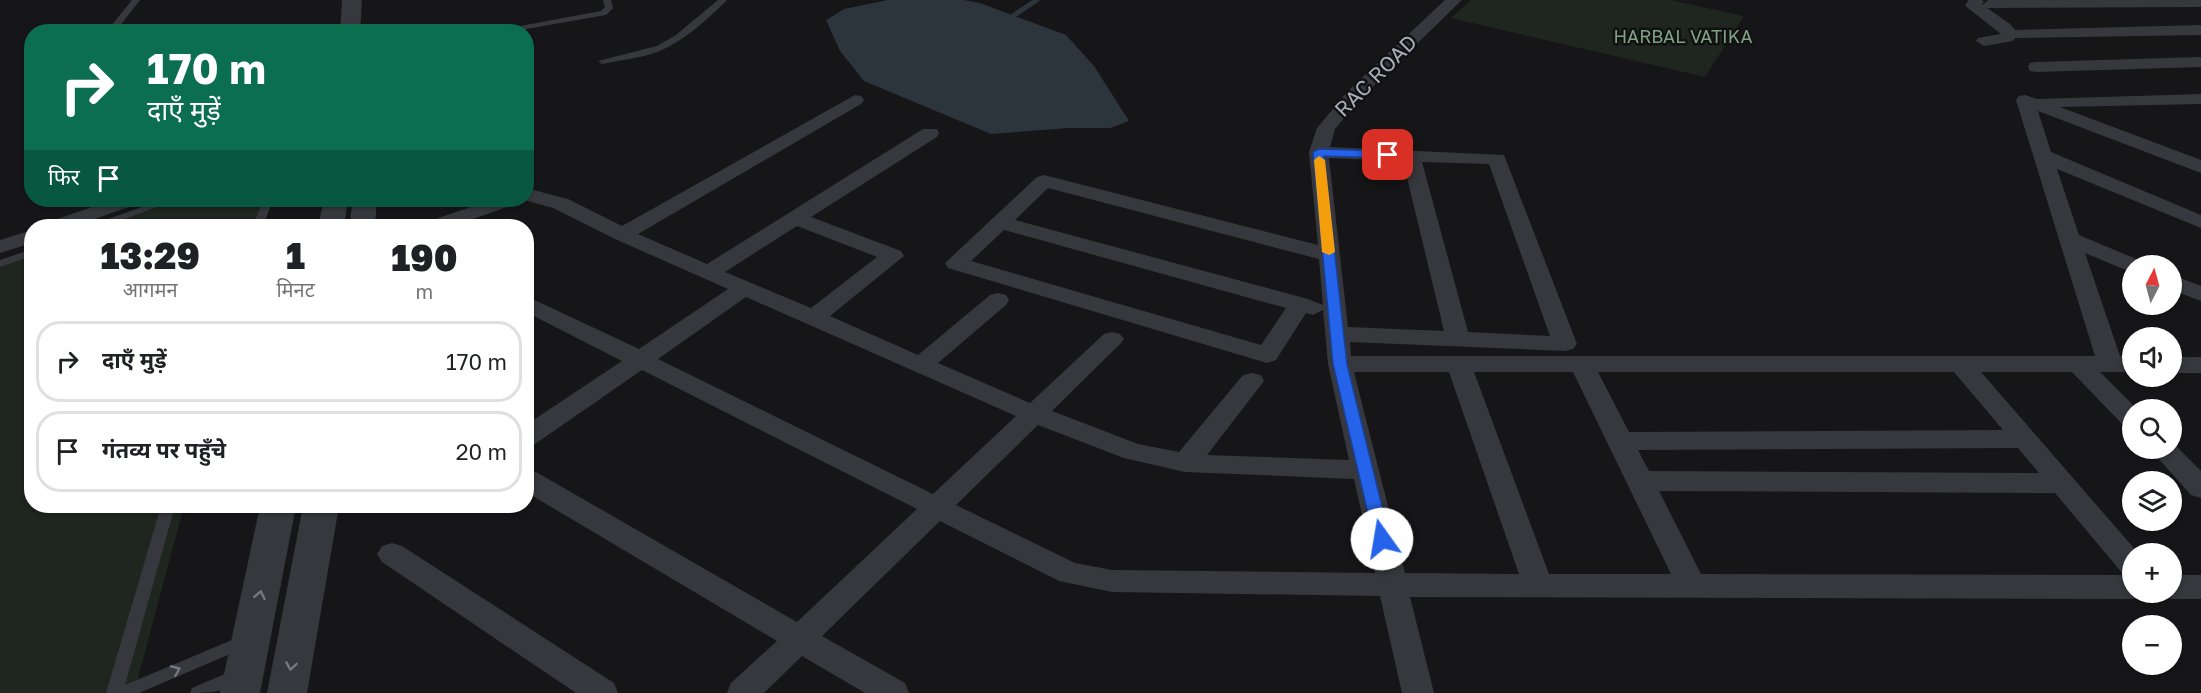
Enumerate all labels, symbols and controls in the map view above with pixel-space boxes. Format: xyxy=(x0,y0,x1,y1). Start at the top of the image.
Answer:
park label: HARBAL VATIKA xyxy=(1613,25,1753,47)
street label: RAC ROAD xyxy=(1329,29,1422,122)
text: 170 m xyxy=(147,43,266,93)
icon: right xyxy=(48,48,126,126)
text: दाएँ मुड़ें xyxy=(147,94,221,126)
pin xyxy=(1362,129,1413,180)
icon: arrive xyxy=(1371,138,1404,171)
icon: arrive xyxy=(92,162,125,195)
text: फिर xyxy=(48,163,80,190)
text: 13:29 xyxy=(101,234,200,277)
text: 1 xyxy=(286,234,305,277)
text: 190 xyxy=(391,236,457,279)
north arrow xyxy=(2122,255,2182,315)
map controls xyxy=(2122,255,2182,675)
text: आगमन xyxy=(123,277,178,301)
text: मिनट xyxy=(276,277,315,301)
text: m xyxy=(416,279,433,303)
button: sound xyxy=(2122,327,2182,387)
icon: right xyxy=(51,345,84,378)
text: दाएँ मुड़ें xyxy=(102,346,167,373)
text: 170 m xyxy=(446,348,507,375)
button: search xyxy=(2122,399,2182,459)
icon: arrive xyxy=(51,435,84,468)
text: गंतव्य पर पहुँचे xyxy=(102,436,226,463)
text: 20 m xyxy=(456,438,507,465)
button: layers xyxy=(2122,471,2182,531)
position arrow xyxy=(1350,507,1414,571)
button: + xyxy=(2122,543,2182,603)
one-way arrow xyxy=(253,590,266,600)
button: − xyxy=(2122,615,2182,675)
one-way arrow xyxy=(286,662,298,671)
one-way arrow xyxy=(169,665,180,677)

